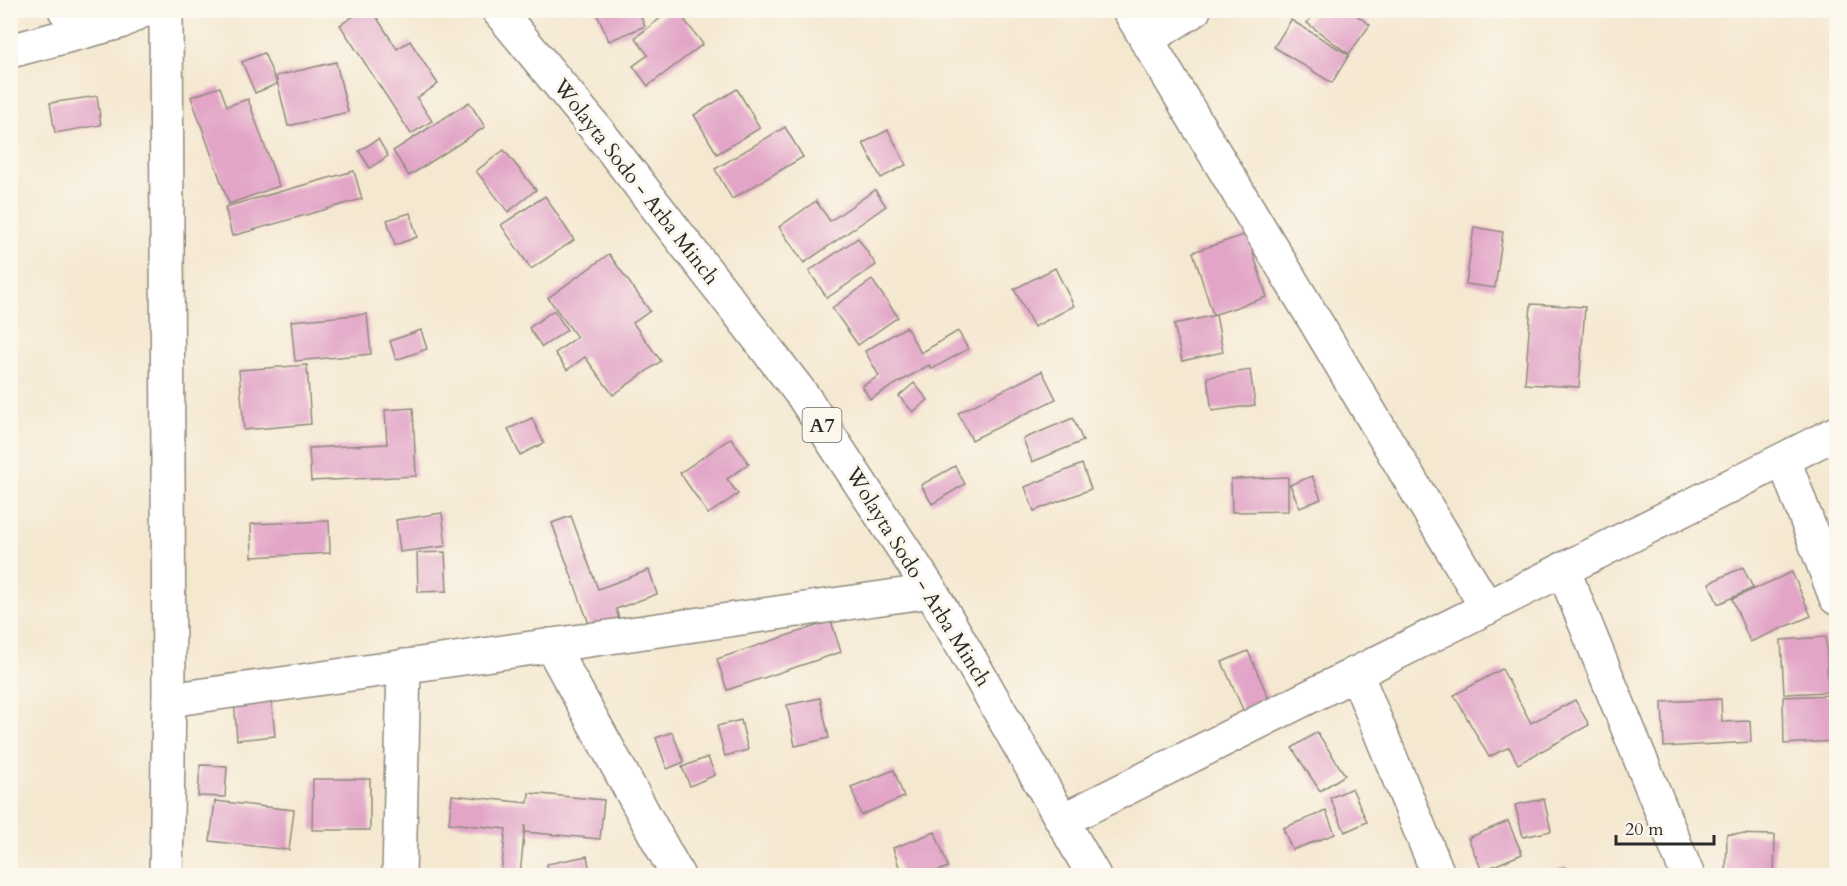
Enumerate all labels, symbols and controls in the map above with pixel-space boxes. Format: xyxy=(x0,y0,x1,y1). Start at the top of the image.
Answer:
street label: Wolayta Sodo - Arba Minch xyxy=(546,72,726,291)
road number: A7 xyxy=(802,408,842,442)
street label: Wolayta Sodo - Arba Minch xyxy=(838,461,998,693)
scale bar xyxy=(1616,808,1714,846)
text: 20 m xyxy=(1625,817,1664,842)

